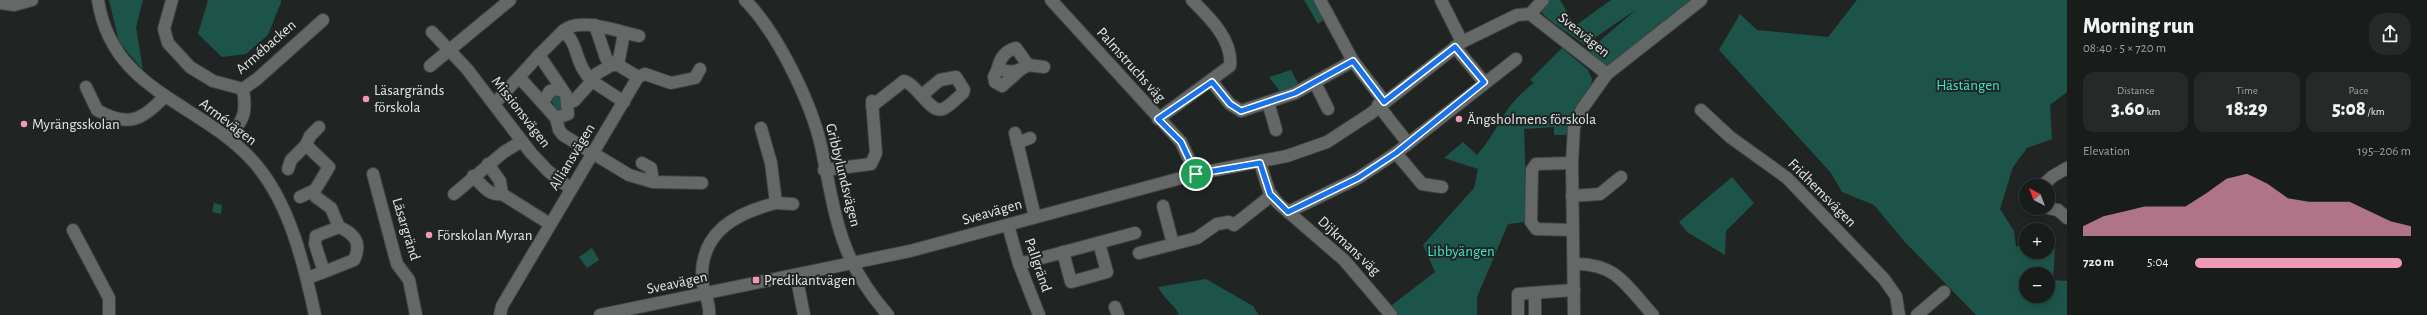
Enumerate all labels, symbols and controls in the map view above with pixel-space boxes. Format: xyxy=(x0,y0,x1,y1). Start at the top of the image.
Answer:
street label: Sveavägen xyxy=(1555,10,1613,60)
button: share xyxy=(2369,13,2411,55)
text: Morning run xyxy=(2083,15,2194,37)
street label: Armébacken xyxy=(233,17,299,77)
street label: Palmstruchs väg xyxy=(1094,25,1169,106)
text: 08:40 · 5 × 720 m xyxy=(2083,42,2166,55)
street label: Missionsvägen xyxy=(489,74,553,150)
park label: Hästängen xyxy=(1936,78,2000,93)
place label: Läsargränds förskola xyxy=(374,83,444,115)
text: Distance xyxy=(2117,85,2154,96)
text: Time xyxy=(2236,85,2258,96)
text: Pace xyxy=(2348,85,2368,96)
marker: Läsargränds förskola xyxy=(361,94,371,104)
street label: Armévägen xyxy=(197,96,259,148)
text: 3.60 xyxy=(2111,99,2145,119)
text: 18:29 xyxy=(2226,99,2268,119)
text: 5:08 xyxy=(2332,99,2366,119)
text: km xyxy=(2145,106,2160,117)
text: /km xyxy=(2366,106,2385,117)
place label: Ängsholmens förskola xyxy=(1467,111,1596,127)
marker: Ängsholmens förskola xyxy=(1454,114,1464,124)
place label: Myrängsskolan xyxy=(32,117,120,132)
marker: Myrängsskolan xyxy=(19,119,29,129)
street label: Alliansvägen xyxy=(546,121,598,193)
street label: Gribbylundsvägen xyxy=(823,122,863,228)
text: Elevation xyxy=(2083,145,2130,158)
text: 195–206 m xyxy=(2357,145,2411,158)
street label: Fridhemsvägen xyxy=(1785,156,1859,230)
pin xyxy=(1179,157,1213,191)
icon: arrive xyxy=(1185,163,1207,185)
north arrow xyxy=(2019,179,2055,215)
map controls xyxy=(2019,179,2055,303)
street label: Läsargränd xyxy=(389,196,423,262)
street label: Sveavägen xyxy=(960,196,1024,228)
street label: Dijkmans väg xyxy=(1315,214,1384,279)
button: + xyxy=(2019,223,2055,259)
place label: Förskolan Myran xyxy=(437,228,532,243)
marker: Förskolan Myran xyxy=(424,230,434,240)
street label: Pallgränd xyxy=(1022,236,1054,294)
park label: Libbyängen xyxy=(1427,244,1495,259)
text: 720 m xyxy=(2083,256,2114,269)
text: 5:04 xyxy=(2147,256,2169,269)
button: − xyxy=(2019,267,2055,303)
street label: Sveavägen xyxy=(645,269,709,297)
place label: Predikantvägen xyxy=(764,273,856,288)
marker: Predikantvägen xyxy=(751,275,761,285)

